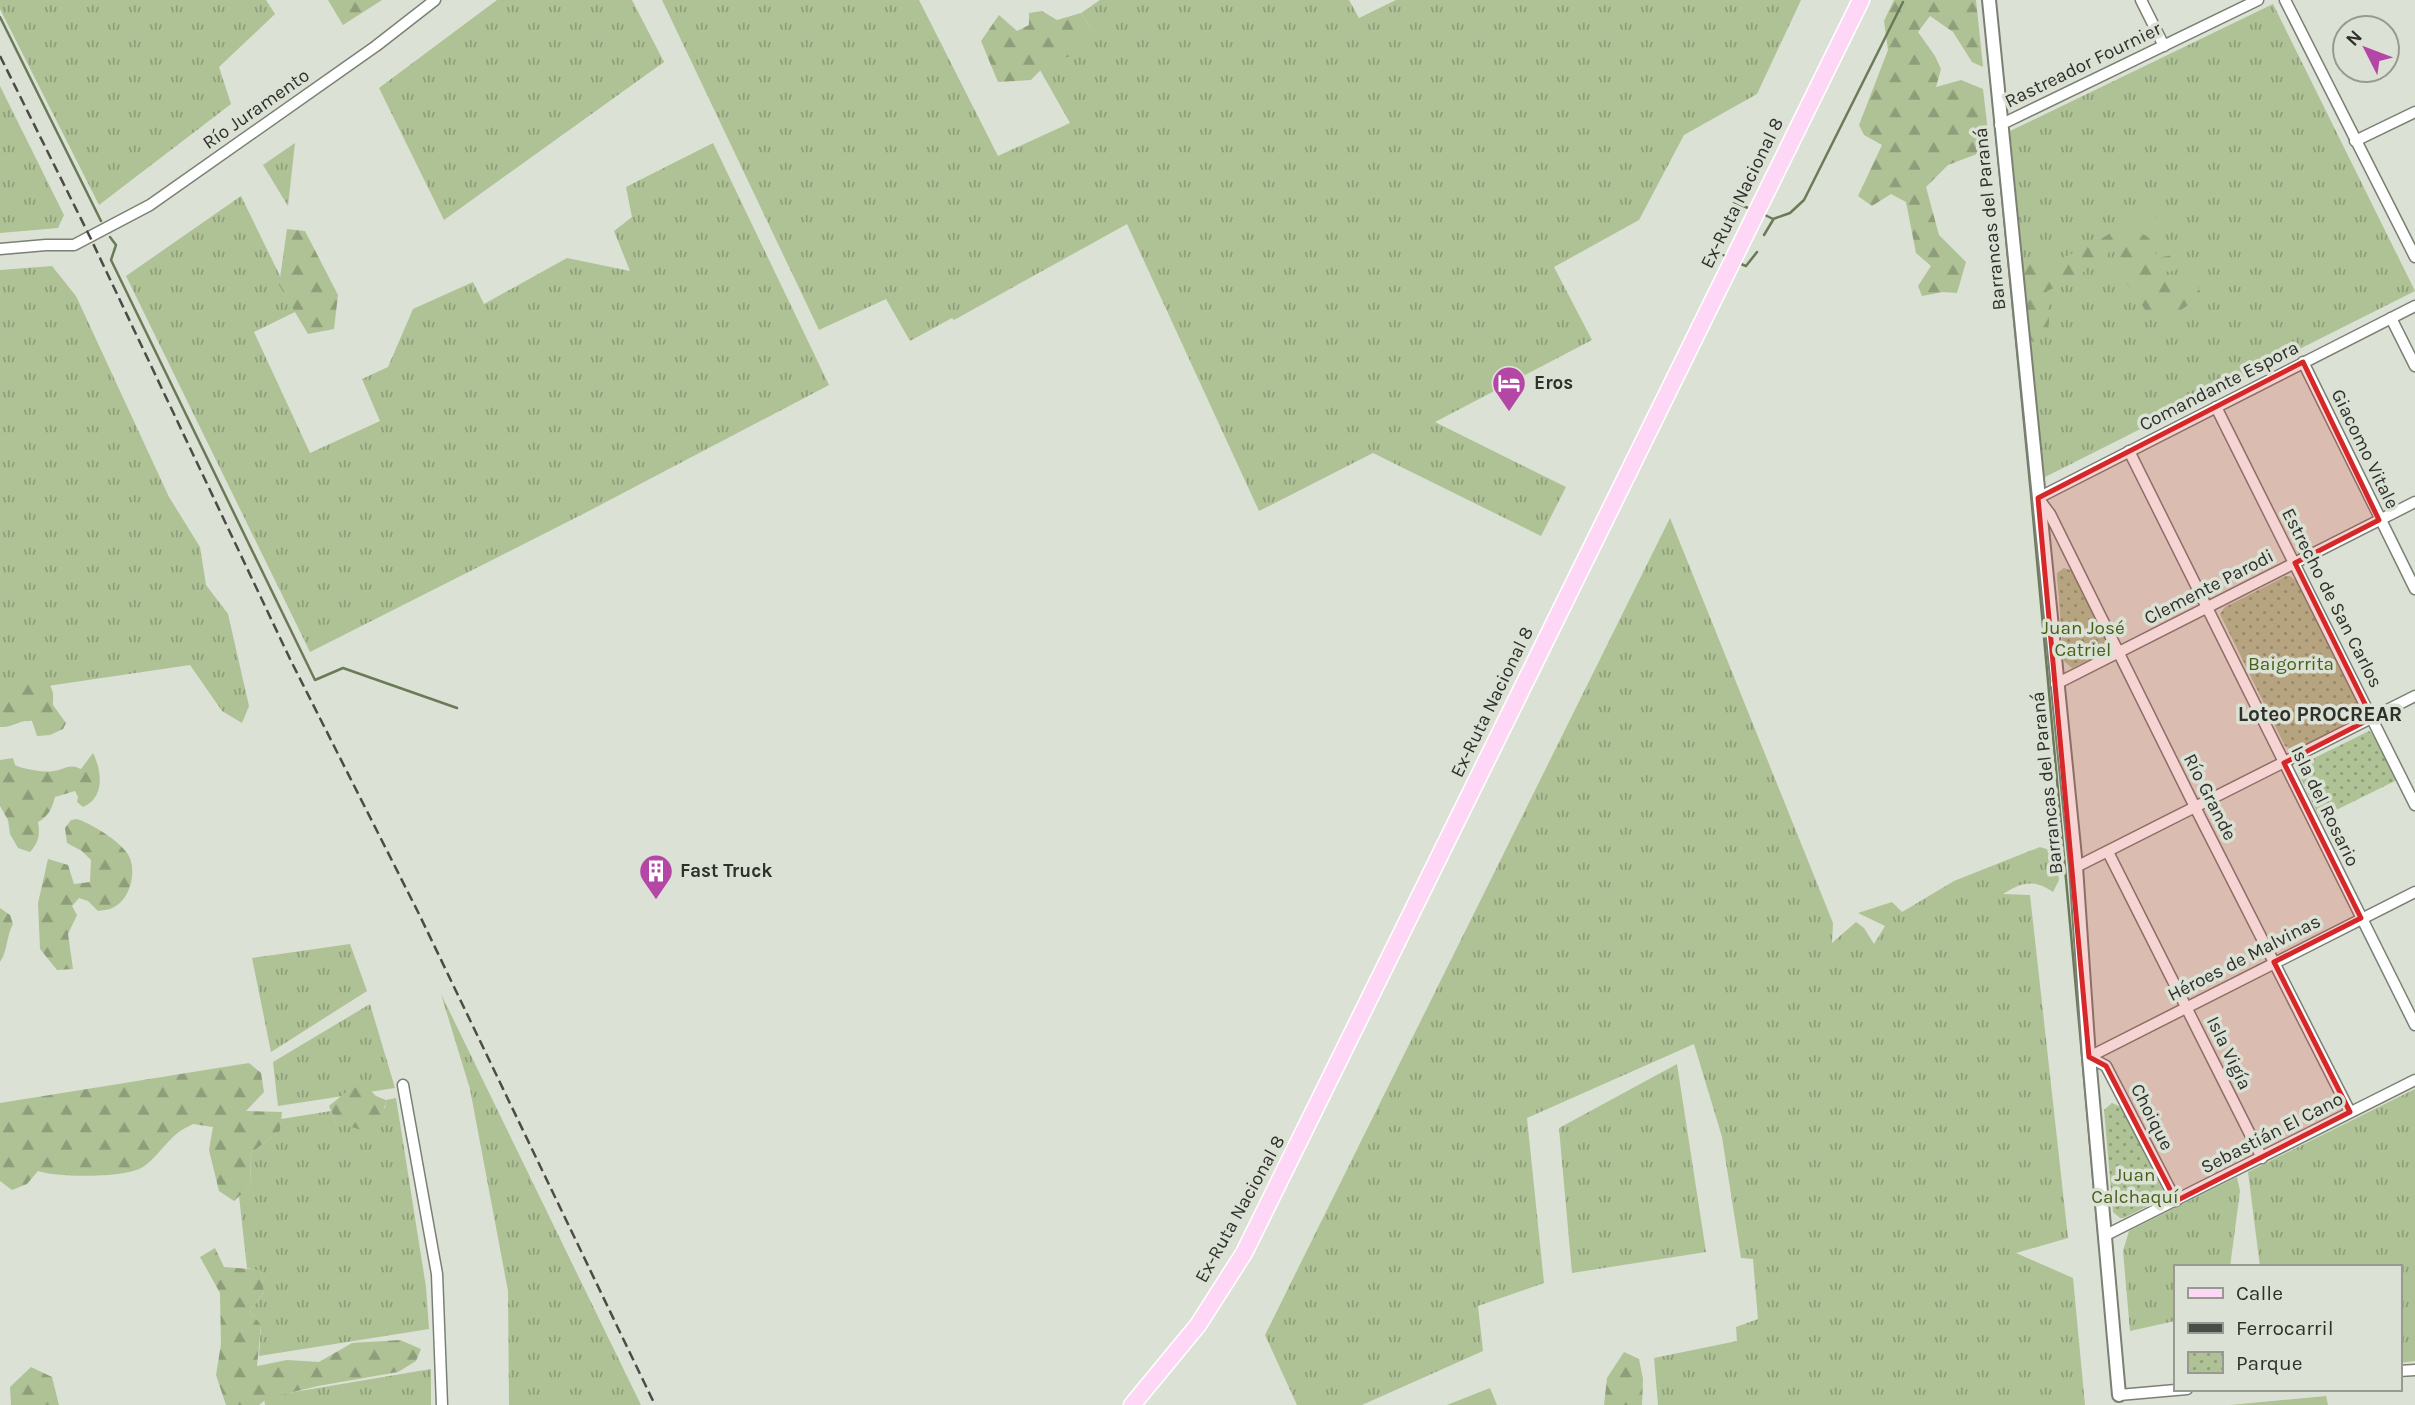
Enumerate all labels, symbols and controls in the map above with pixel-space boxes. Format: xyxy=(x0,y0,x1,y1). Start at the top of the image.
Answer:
north arrow xyxy=(2331,14,2401,84)
street label: Rastreador Fournier xyxy=(2001,18,2165,112)
text: N xyxy=(2341,26,2367,51)
street label: Río Juramento xyxy=(198,64,314,154)
street label: Ex-Ruta Nacional 8 xyxy=(1696,114,1788,272)
street label: Barrancas del Paraná xyxy=(1969,126,2011,312)
street label: Comandante Espora xyxy=(2136,336,2302,436)
hotel icon: Eros xyxy=(1490,364,1528,413)
place label: Eros xyxy=(1534,372,1573,394)
street label: Giacomo Vitale xyxy=(2327,386,2403,512)
street label: Estrecho de San Carlos xyxy=(2277,504,2387,692)
street label: Clemente Parodi xyxy=(2141,545,2277,629)
park label: Juan José Catriel xyxy=(2041,617,2125,661)
street label: Ex-Ruta Nacional 8 xyxy=(1446,623,1538,781)
park label: Baigorrita xyxy=(2248,653,2334,675)
street label: Barrancas del Paraná xyxy=(2026,690,2068,876)
district label: Loteo PROCREAR xyxy=(2238,702,2402,726)
street label: Isla del Rosario xyxy=(2286,742,2364,870)
street label: Río Grande xyxy=(2179,750,2241,844)
building icon: Fast Truck xyxy=(637,852,675,901)
place label: Fast Truck xyxy=(680,860,773,882)
street label: Héroes de Malvinas xyxy=(2164,910,2324,1006)
street label: Isla Vigía xyxy=(2202,1013,2256,1093)
street label: Choique xyxy=(2126,1080,2178,1154)
street label: Sebastián El Cano xyxy=(2197,1088,2347,1178)
street label: Ex-Ruta Nacional 8 xyxy=(1190,1132,1290,1286)
park label: Juan Calchaquí xyxy=(2091,1164,2179,1208)
legend xyxy=(2174,1265,2401,1391)
text: Calle xyxy=(2236,1281,2283,1305)
text: Ferrocarril xyxy=(2236,1316,2334,1340)
text: Parque xyxy=(2236,1351,2303,1375)

